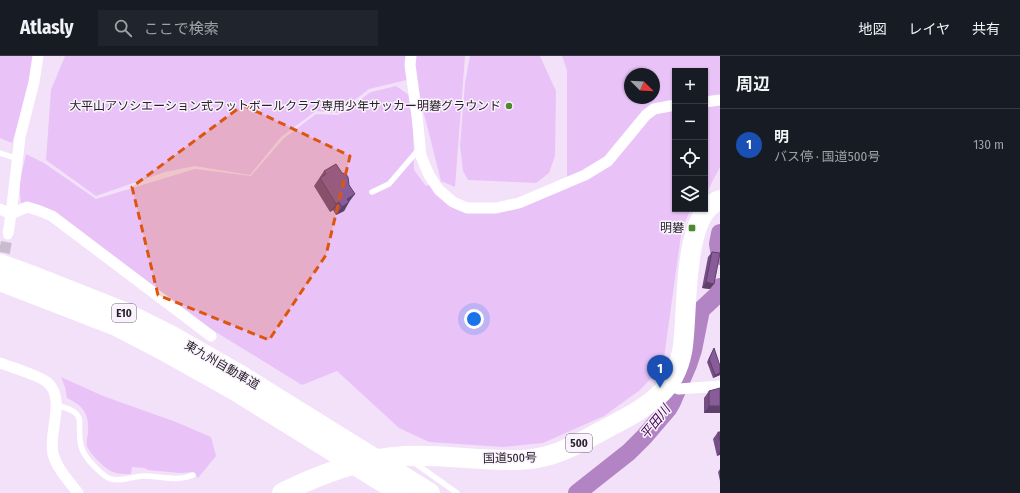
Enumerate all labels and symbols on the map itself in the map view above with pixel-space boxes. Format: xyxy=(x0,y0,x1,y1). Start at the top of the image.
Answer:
north arrow xyxy=(624,68,660,104)
place label: 大平山アソシエーション式フットボールクラブ専用少年サッカー明礬グラウンド xyxy=(69,99,501,113)
marker: 大平山アソシエーション式フットボールクラブ専用少年サッカー明礬グラウンド xyxy=(504,101,514,111)
place label: 明礬 xyxy=(660,221,684,235)
marker: 明礬 xyxy=(687,223,697,233)
road number: E10 xyxy=(112,304,136,322)
your location xyxy=(464,309,484,329)
street label: 東九州自動車道 xyxy=(182,338,262,392)
pin: 1 xyxy=(647,355,673,388)
water label: 平田川 xyxy=(637,401,674,442)
road number: 500 xyxy=(566,434,592,452)
street label: 国道500号 xyxy=(483,451,537,465)

